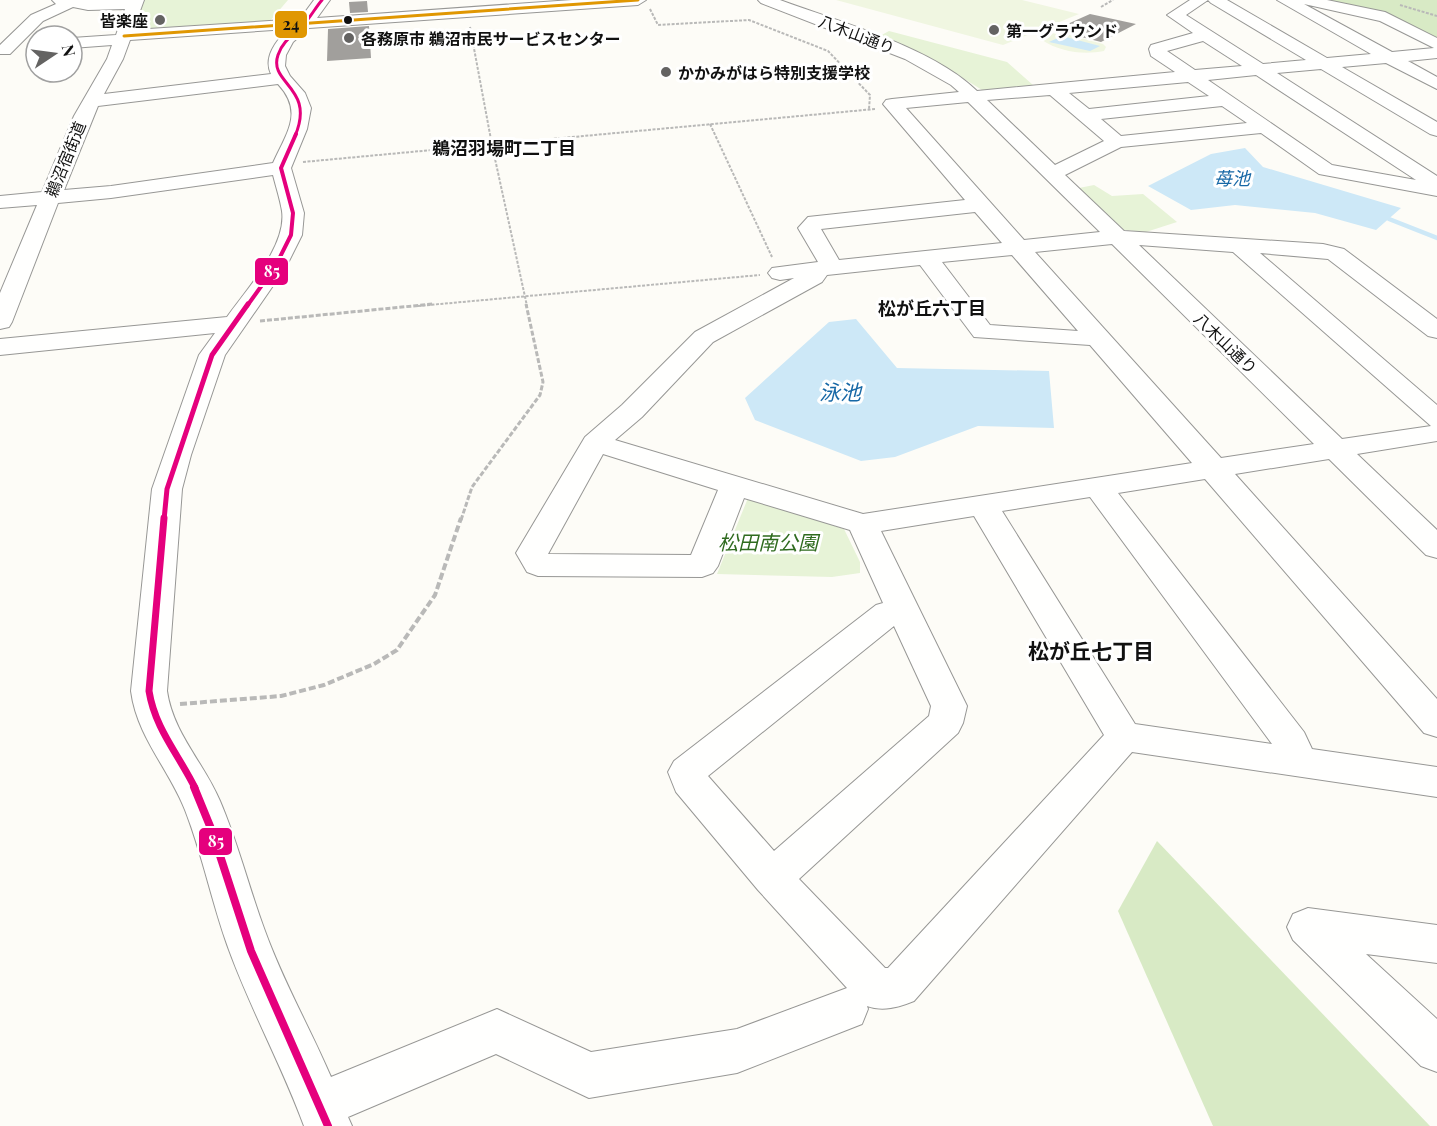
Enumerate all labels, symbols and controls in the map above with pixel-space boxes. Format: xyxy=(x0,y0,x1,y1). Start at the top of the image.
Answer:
place label: 皆楽座 xyxy=(100,10,148,31)
line badge: 24 xyxy=(274,10,308,39)
street label: 八木山通り xyxy=(816,10,898,58)
marker: 皆楽座 xyxy=(153,13,167,27)
text: 24 xyxy=(283,13,299,34)
unlabelled marker xyxy=(342,14,354,26)
place label: 第一グラウンド xyxy=(1006,20,1118,41)
marker: 第一グラウンド xyxy=(987,23,1001,37)
north arrow xyxy=(24,24,84,84)
place label: 各務原市 鵜沼市民サービスセンター xyxy=(361,28,621,49)
marker: 各務原市 鵜沼市民サービスセンター xyxy=(342,31,356,45)
text: N xyxy=(58,43,81,59)
place label: かかみがはら特別支援学校 xyxy=(678,62,870,83)
marker: かかみがはら特別支援学校 xyxy=(659,65,673,79)
street label: 鵜沼宿街道 xyxy=(40,118,90,200)
district label: 鵜沼羽場町二丁目 xyxy=(432,136,576,160)
water label: 苺池 xyxy=(1214,166,1252,190)
line badge: 85 xyxy=(254,257,289,286)
text: 85 xyxy=(264,260,280,281)
district label: 松が丘六丁目 xyxy=(878,296,986,320)
street label: 八木山通り xyxy=(1190,308,1262,378)
water label: 泳池 xyxy=(819,377,863,405)
park label: 松田南公園 xyxy=(718,528,821,555)
district label: 松が丘七丁目 xyxy=(1028,636,1154,664)
line badge: 85 xyxy=(198,827,233,856)
text: 85 xyxy=(208,830,224,851)

